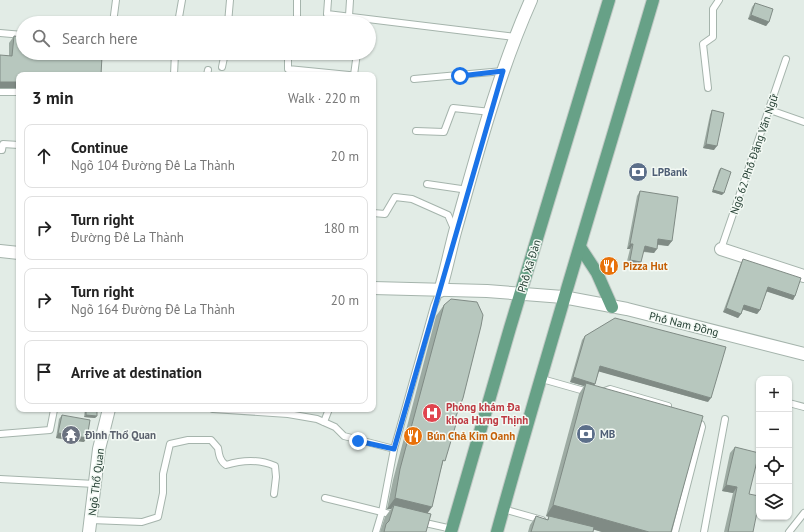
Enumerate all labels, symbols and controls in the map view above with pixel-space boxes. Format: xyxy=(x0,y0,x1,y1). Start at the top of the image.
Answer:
search box xyxy=(16,16,376,60)
icon: search xyxy=(30,27,52,49)
text: Search here xyxy=(62,29,138,48)
route start xyxy=(451,67,469,85)
text: 3 min xyxy=(32,87,73,109)
text: Walk · 220 m xyxy=(288,90,360,107)
street label: Ngõ 62 Phố Đặng Văn Ngữ xyxy=(727,91,781,216)
text: Continue xyxy=(71,138,128,157)
icon: ahead xyxy=(33,145,55,167)
text: 20 m xyxy=(331,148,359,165)
text: Ngõ 104 Đường Đê La Thành xyxy=(71,157,235,174)
bank icon: LPBank xyxy=(627,161,649,183)
place label: LPBank xyxy=(652,165,688,179)
text: Turn right xyxy=(71,210,134,229)
icon: right xyxy=(33,217,55,239)
text: 180 m xyxy=(324,220,359,237)
text: Đường Đê La Thành xyxy=(71,229,184,246)
street label: Phố Xã Đàn xyxy=(514,238,544,294)
restaurant icon: Pizza Hut xyxy=(598,255,620,277)
place label: Pizza Hut xyxy=(623,259,668,273)
text: Turn right xyxy=(71,282,134,301)
icon: right xyxy=(33,289,55,311)
text: 20 m xyxy=(331,292,359,309)
text: Ngõ 164 Đường Đê La Thành xyxy=(71,301,235,318)
street label: Phố Nam Đồng xyxy=(648,309,720,339)
icon: arrive xyxy=(33,361,55,383)
text: Arrive at destination xyxy=(71,363,202,382)
map controls xyxy=(756,376,792,520)
button: + xyxy=(756,376,792,412)
place label: Phòng khám Đa khoa Hưng Thịnh xyxy=(446,400,528,427)
hospital icon: Phòng khám Đa khoa Hưng Thịnh xyxy=(421,402,443,424)
button: − xyxy=(756,412,792,448)
bank icon: MB xyxy=(575,423,597,445)
temple icon: Đình Thổ Quan xyxy=(60,424,82,446)
restaurant icon: Bún Chả Kim Oanh xyxy=(402,425,424,447)
place label: MB xyxy=(600,427,616,441)
place label: Đình Thổ Quan xyxy=(84,428,156,442)
place label: Bún Chả Kim Oanh xyxy=(427,429,515,443)
route end xyxy=(349,432,367,450)
street label: Ngõ Thổ Quan xyxy=(85,447,107,517)
button: locate xyxy=(756,448,792,484)
button: layers xyxy=(756,484,792,520)

